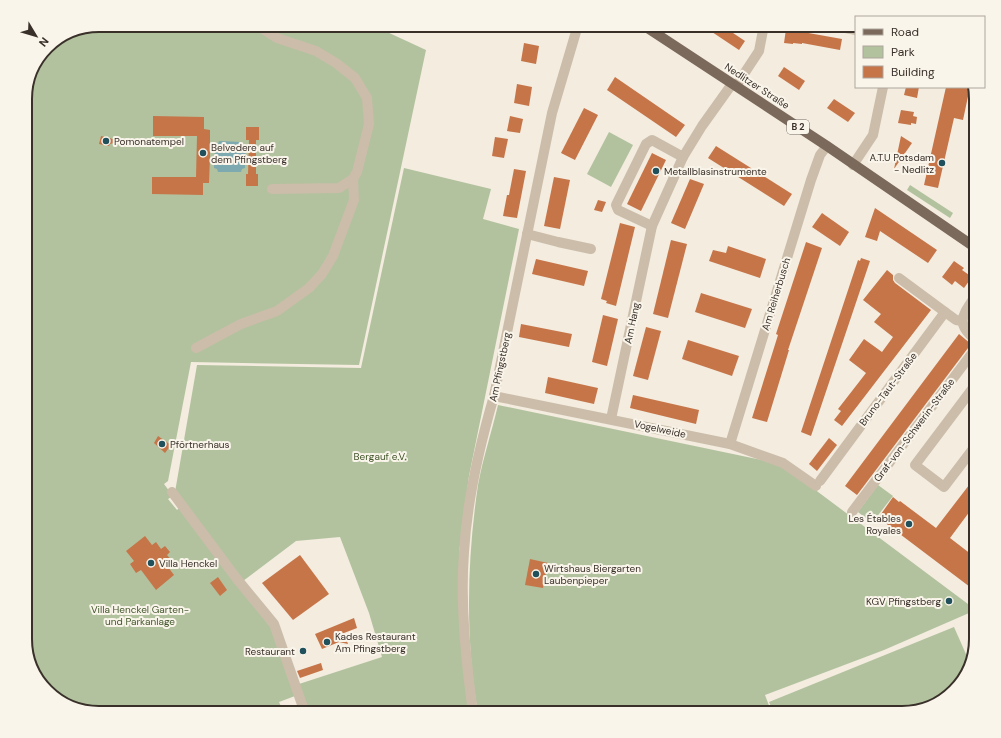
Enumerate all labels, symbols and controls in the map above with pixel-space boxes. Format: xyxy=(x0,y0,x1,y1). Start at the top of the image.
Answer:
north arrow xyxy=(16,16,56,56)
legend xyxy=(855,16,985,88)
text: Road xyxy=(891,24,919,40)
text: N xyxy=(36,35,52,50)
text: Park xyxy=(891,44,915,60)
street label: Nedlitzer Straße xyxy=(722,60,792,112)
text: Building xyxy=(891,64,935,80)
road number: B 2 xyxy=(787,120,809,134)
place label: Pomonatempel xyxy=(114,135,184,148)
marker: Pomonatempel xyxy=(101,136,111,146)
place label: Belvedere auf dem Pfingstberg xyxy=(211,141,288,166)
marker: Belvedere auf dem Pfingstberg xyxy=(198,148,208,158)
place label: A.T.U Potsdam - Nedlitz xyxy=(870,151,934,176)
marker: A.T.U Potsdam - Nedlitz xyxy=(937,158,947,168)
place label: Metallblasinstrumente xyxy=(664,165,767,178)
marker: Metallblasinstrumente xyxy=(651,166,661,176)
street label: Am Reiherbusch xyxy=(759,256,793,332)
street label: Am Hang xyxy=(621,301,643,345)
street label: Am Pfingstberg xyxy=(486,331,514,403)
street label: Bruno-Taut-Straße xyxy=(856,350,920,428)
street label: Graf-von-Schwerin-Straße xyxy=(871,375,957,484)
street label: Vogelweide xyxy=(633,417,687,441)
place label: Pförtnerhaus xyxy=(170,438,230,451)
marker: Pförtnerhaus xyxy=(157,439,167,449)
park label: Bergauf e.V. xyxy=(354,450,406,463)
place label: Les Étables Royales xyxy=(848,512,901,537)
marker: Les Étables Royales xyxy=(904,519,914,529)
place label: Villa Henckel xyxy=(159,557,217,570)
marker: Villa Henckel xyxy=(146,558,156,568)
place label: Wirtshaus Biergarten Laubenpieper xyxy=(544,562,641,587)
marker: Wirtshaus Biergarten Laubenpieper xyxy=(531,569,541,579)
place label: KGV Pfingstberg xyxy=(866,595,941,608)
marker: KGV Pfingstberg xyxy=(944,596,954,606)
park label: Villa Henckel Garten- und Parkanlage xyxy=(91,603,189,628)
place label: Kades Restaurant Am Pfingstberg xyxy=(335,630,416,655)
marker: Kades Restaurant Am Pfingstberg xyxy=(322,637,332,647)
place label: Restaurant xyxy=(245,645,295,658)
marker: Restaurant xyxy=(298,646,308,656)

